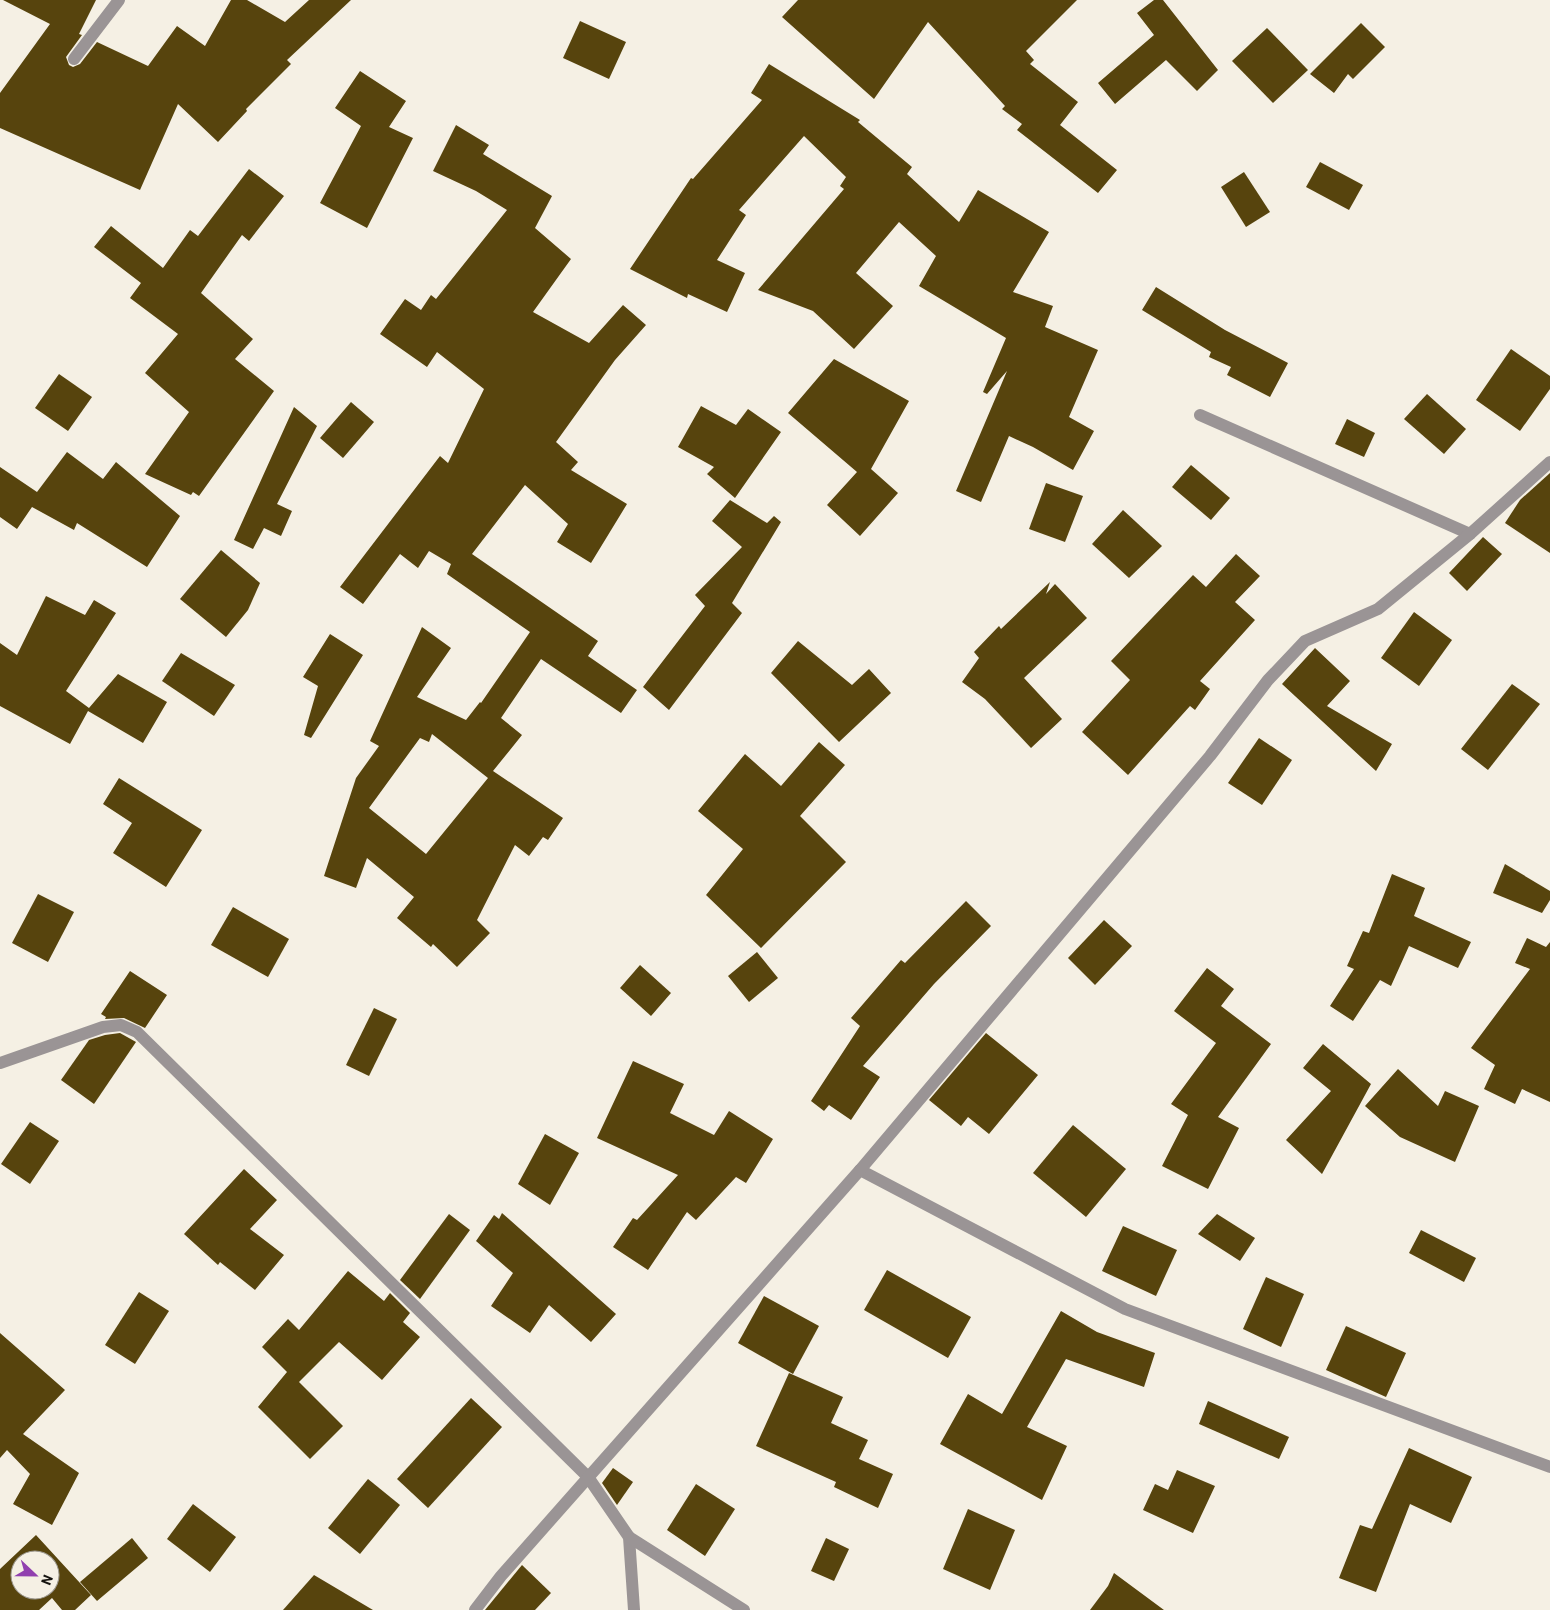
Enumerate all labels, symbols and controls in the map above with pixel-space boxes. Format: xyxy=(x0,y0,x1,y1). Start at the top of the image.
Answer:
north arrow xyxy=(10,1550,60,1600)
text: N xyxy=(38,1573,57,1588)

